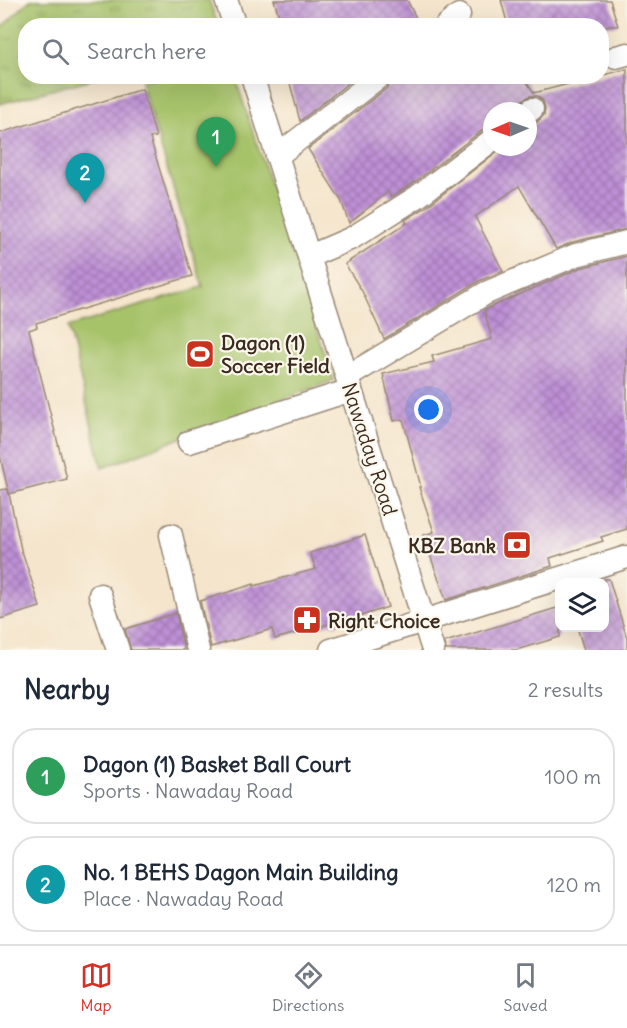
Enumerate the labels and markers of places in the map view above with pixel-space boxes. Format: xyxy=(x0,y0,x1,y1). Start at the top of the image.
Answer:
pin: 1 xyxy=(196,118,236,167)
pin: 2 xyxy=(66,154,104,203)
place label: Dagon (1) Soccer Field xyxy=(221,330,330,378)
sports icon: Dagon (1) Soccer Field xyxy=(184,338,216,370)
bank icon: KBZ Bank xyxy=(501,529,533,561)
place label: KBZ Bank xyxy=(408,533,496,558)
pharmacy icon: Right Choice xyxy=(291,604,323,636)
place label: Right Choice xyxy=(328,608,440,633)

